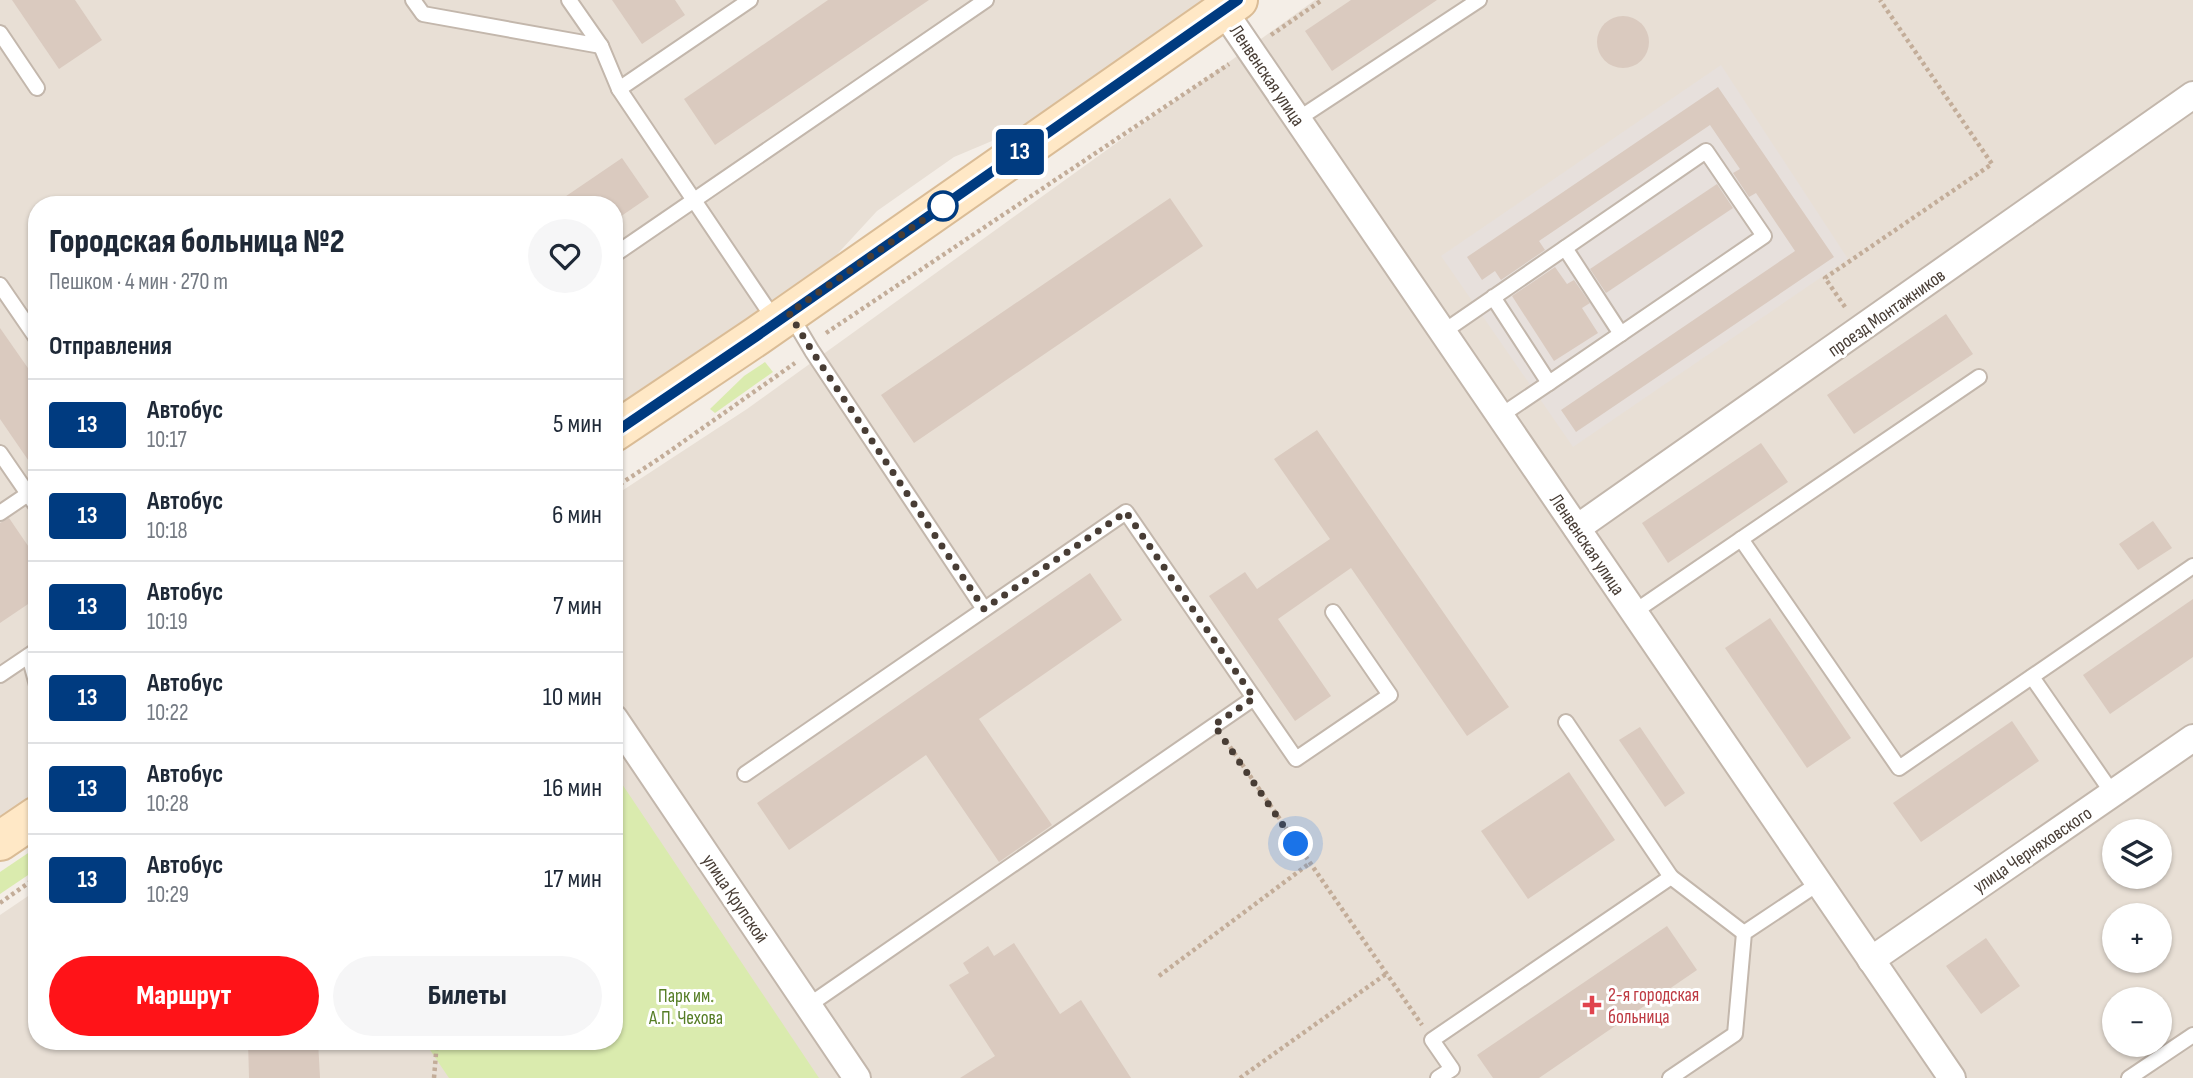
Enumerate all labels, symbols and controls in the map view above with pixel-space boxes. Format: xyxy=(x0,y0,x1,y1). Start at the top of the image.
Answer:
street label: Ленвенская улица xyxy=(1224,21,1309,131)
line badge: 13 xyxy=(988,129,1052,175)
text: 13 xyxy=(1010,137,1030,166)
unlabelled marker xyxy=(928,191,958,221)
button: heart xyxy=(528,219,602,293)
text: Городская больница №2 xyxy=(49,222,344,262)
street label: проезд Монтажников xyxy=(1824,264,1950,362)
text: Пешком · 4 мин · 270 m xyxy=(49,268,228,296)
text: Отправления xyxy=(49,331,172,362)
text: Автобус xyxy=(147,395,223,426)
text: 5 мин xyxy=(553,409,602,440)
text: 13 xyxy=(77,410,98,439)
text: 10:17 xyxy=(147,426,187,454)
text: Автобус xyxy=(147,486,223,517)
street label: Ленвенская улица xyxy=(1544,490,1629,600)
text: 6 мин xyxy=(552,500,602,531)
text: 13 xyxy=(77,501,98,530)
text: 10:18 xyxy=(147,517,188,545)
text: Автобус xyxy=(147,577,223,608)
text: 7 мин xyxy=(553,591,602,622)
text: 13 xyxy=(77,592,98,621)
text: 10:19 xyxy=(147,608,188,636)
text: Автобус xyxy=(147,668,223,699)
text: 10 мин xyxy=(543,682,602,713)
text: 13 xyxy=(77,683,98,712)
text: 10:22 xyxy=(147,699,188,727)
text: Автобус xyxy=(147,759,223,790)
text: 16 мин xyxy=(543,773,602,804)
text: 13 xyxy=(77,774,98,803)
text: 10:28 xyxy=(147,790,189,818)
street label: улица Черняховского xyxy=(1969,802,2097,899)
map controls xyxy=(2102,819,2172,1057)
button: layers xyxy=(2102,819,2172,889)
your location xyxy=(1278,826,1313,861)
text: Автобус xyxy=(147,850,223,881)
street label: улица Крупской xyxy=(697,850,773,948)
text: 17 мин xyxy=(544,864,602,895)
text: 13 xyxy=(77,865,98,894)
text: 10:29 xyxy=(147,881,189,909)
button: + xyxy=(2102,903,2172,973)
button: Маршрут xyxy=(49,956,319,1036)
button: Билеты xyxy=(333,956,602,1036)
place label: 2-я городская больница xyxy=(1608,984,1699,1029)
park label: Парк им. А.П. Чехова xyxy=(648,985,723,1030)
button: − xyxy=(2102,987,2172,1057)
marker: 2-я городская больница xyxy=(1582,995,1602,1015)

